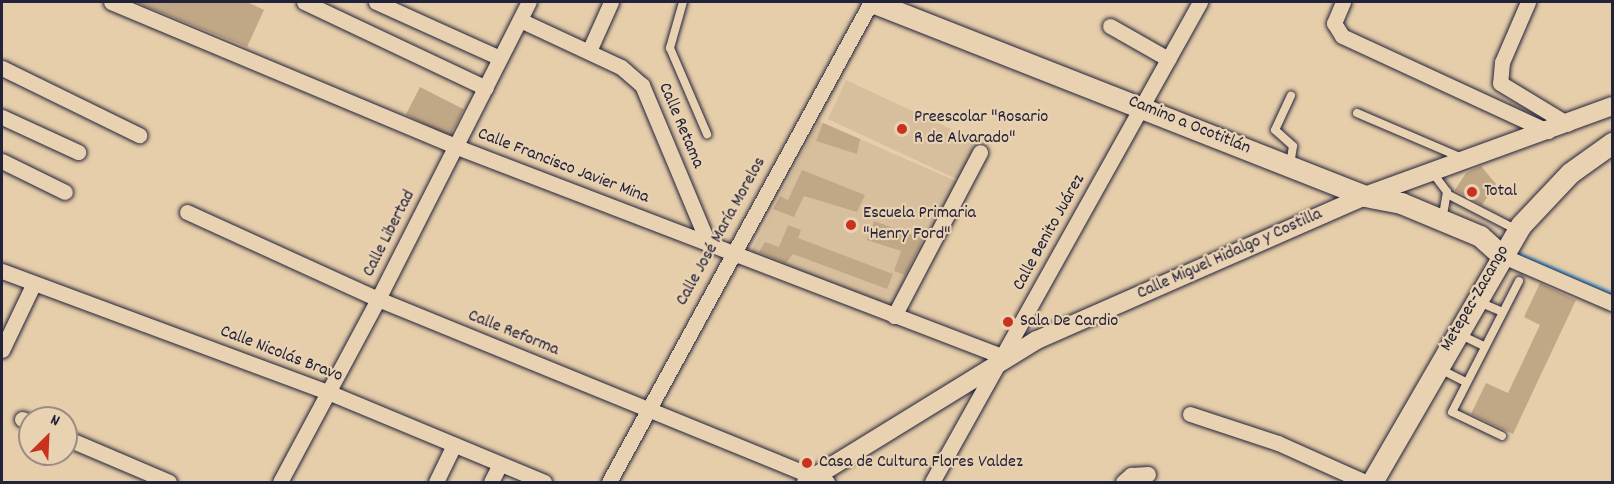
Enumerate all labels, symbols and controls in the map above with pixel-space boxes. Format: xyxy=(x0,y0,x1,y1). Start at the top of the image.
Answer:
street label: Calle Retama xyxy=(652,80,708,172)
street label: Camino a Ocotitlán xyxy=(1125,92,1253,160)
place label: Preescolar "Rosario R de Alvarado" xyxy=(914,108,1048,150)
marker: Preescolar "Rosario R de Alvarado" xyxy=(895,122,909,136)
street label: Calle Francisco Javier Mina xyxy=(474,124,652,210)
street label: Calle José María Morelos xyxy=(672,154,772,310)
street label: Calle Benito Juárez xyxy=(1009,171,1091,295)
place label: Total xyxy=(1484,181,1517,203)
marker: Total xyxy=(1465,185,1479,199)
street label: Calle Libertad xyxy=(359,187,421,281)
place label: Escuela Primaria "Henry Ford" xyxy=(863,204,976,246)
street label: Calle Miguel Hidalgo y Costilla xyxy=(1134,204,1326,306)
marker: Escuela Primaria "Henry Ford" xyxy=(844,218,858,232)
street label: Metepec-Zacango xyxy=(1437,242,1515,356)
street label: Calle Reforma xyxy=(464,306,562,362)
place label: Sala De Cardio xyxy=(1020,311,1118,333)
marker: Sala De Cardio xyxy=(1001,315,1015,329)
street label: Calle Nicolás Bravo xyxy=(217,322,345,388)
north arrow xyxy=(18,406,78,466)
text: N xyxy=(46,409,63,433)
place label: Casa de Cultura Flores Valdez xyxy=(819,452,1023,474)
marker: Casa de Cultura Flores Valdez xyxy=(800,456,814,470)

